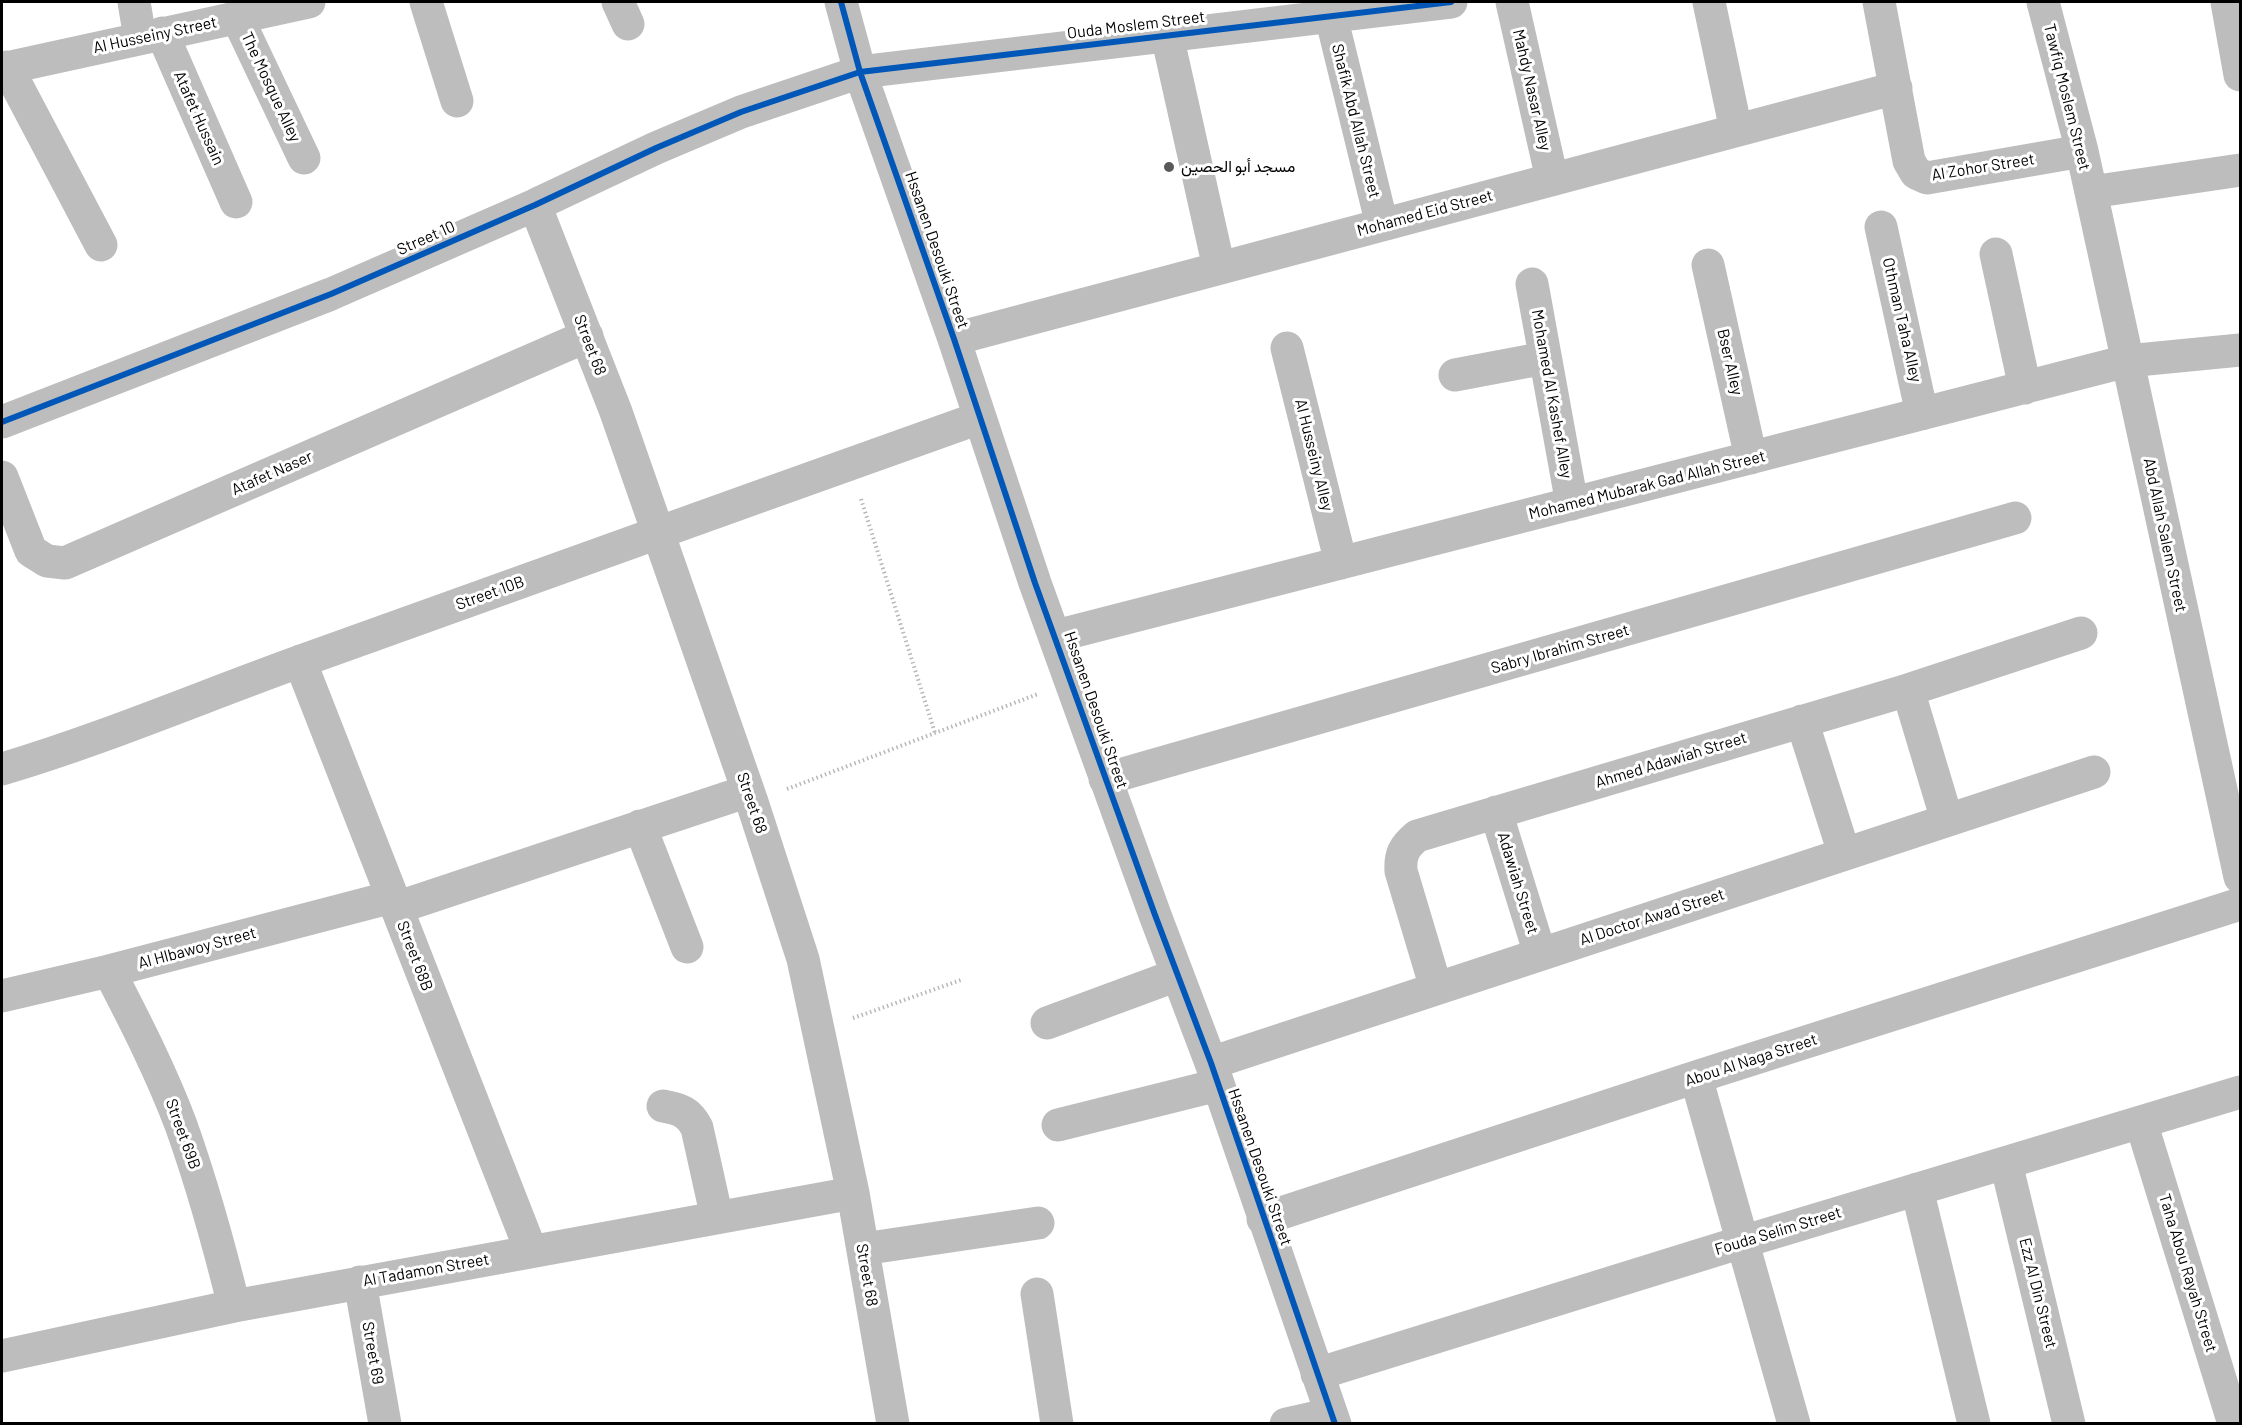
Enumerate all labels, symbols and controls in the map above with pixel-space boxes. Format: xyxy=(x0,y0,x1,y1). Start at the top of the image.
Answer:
street label: Ouda Moslem Street xyxy=(1066,7,1206,43)
street label: Al Husseiny Street xyxy=(91,12,219,58)
street label: Tawfiq Moslem Street xyxy=(2039,22,2095,172)
street label: Mahdy Nasar Alley xyxy=(1509,27,1555,153)
street label: The Mosque Alley xyxy=(237,29,305,145)
street label: Shafik Abd Allah Street xyxy=(1328,42,1384,200)
street label: Atafet Hussain xyxy=(170,68,228,168)
street label: Al Zohor Street xyxy=(1930,149,2036,185)
place label: مسجد أبو الحصين xyxy=(1181,157,1295,177)
marker: مسجد أبو الحصين xyxy=(1162,160,1176,174)
street label: Hssanen Desouki Street xyxy=(901,169,973,331)
street label: Mohamed Eid Street xyxy=(1355,186,1495,240)
street label: Street 10 xyxy=(394,217,458,259)
street label: Othman Taha Alley xyxy=(1878,256,1926,384)
street label: Mohamed Al Kashef Alley xyxy=(1528,308,1576,480)
street label: Street 68 xyxy=(570,312,610,378)
street label: Bser Alley xyxy=(1713,327,1747,397)
street label: Al Husseiny Alley xyxy=(1291,397,1337,513)
street label: Mohamed Mubarak Gad Allah Street xyxy=(1527,446,1767,524)
street label: Atafet Naser xyxy=(228,447,316,499)
street label: Abd Allah Salem Street xyxy=(2139,456,2191,614)
street label: Street 10B xyxy=(453,572,527,614)
street label: Sabry Ibrahim Street xyxy=(1489,620,1631,678)
street label: Hssanen Desouki Street xyxy=(1060,629,1132,791)
street label: Ahmed Adawiah Street xyxy=(1593,728,1749,792)
street label: Street 68 xyxy=(733,770,771,836)
street label: Adawiah Street xyxy=(1493,830,1543,936)
street label: Al Doctor Awad Street xyxy=(1577,884,1727,950)
street label: Street 68B xyxy=(393,918,437,994)
street label: Al Hlbawoy Street xyxy=(136,923,258,973)
street label: Abou Al Naga Street xyxy=(1682,1030,1820,1090)
street label: Hssanen Desouki Street xyxy=(1224,1086,1296,1248)
street label: Street 69B xyxy=(161,1096,205,1172)
street label: Taha Abou Rayah Street xyxy=(2155,1191,2221,1355)
street label: Fouda Selim Street xyxy=(1712,1203,1844,1259)
street label: Ezz Al Din Street xyxy=(2015,1236,2061,1350)
street label: Street 68 xyxy=(852,1242,882,1308)
street label: Al Tadamon Street xyxy=(361,1249,491,1291)
street label: Street 69 xyxy=(358,1320,388,1386)

